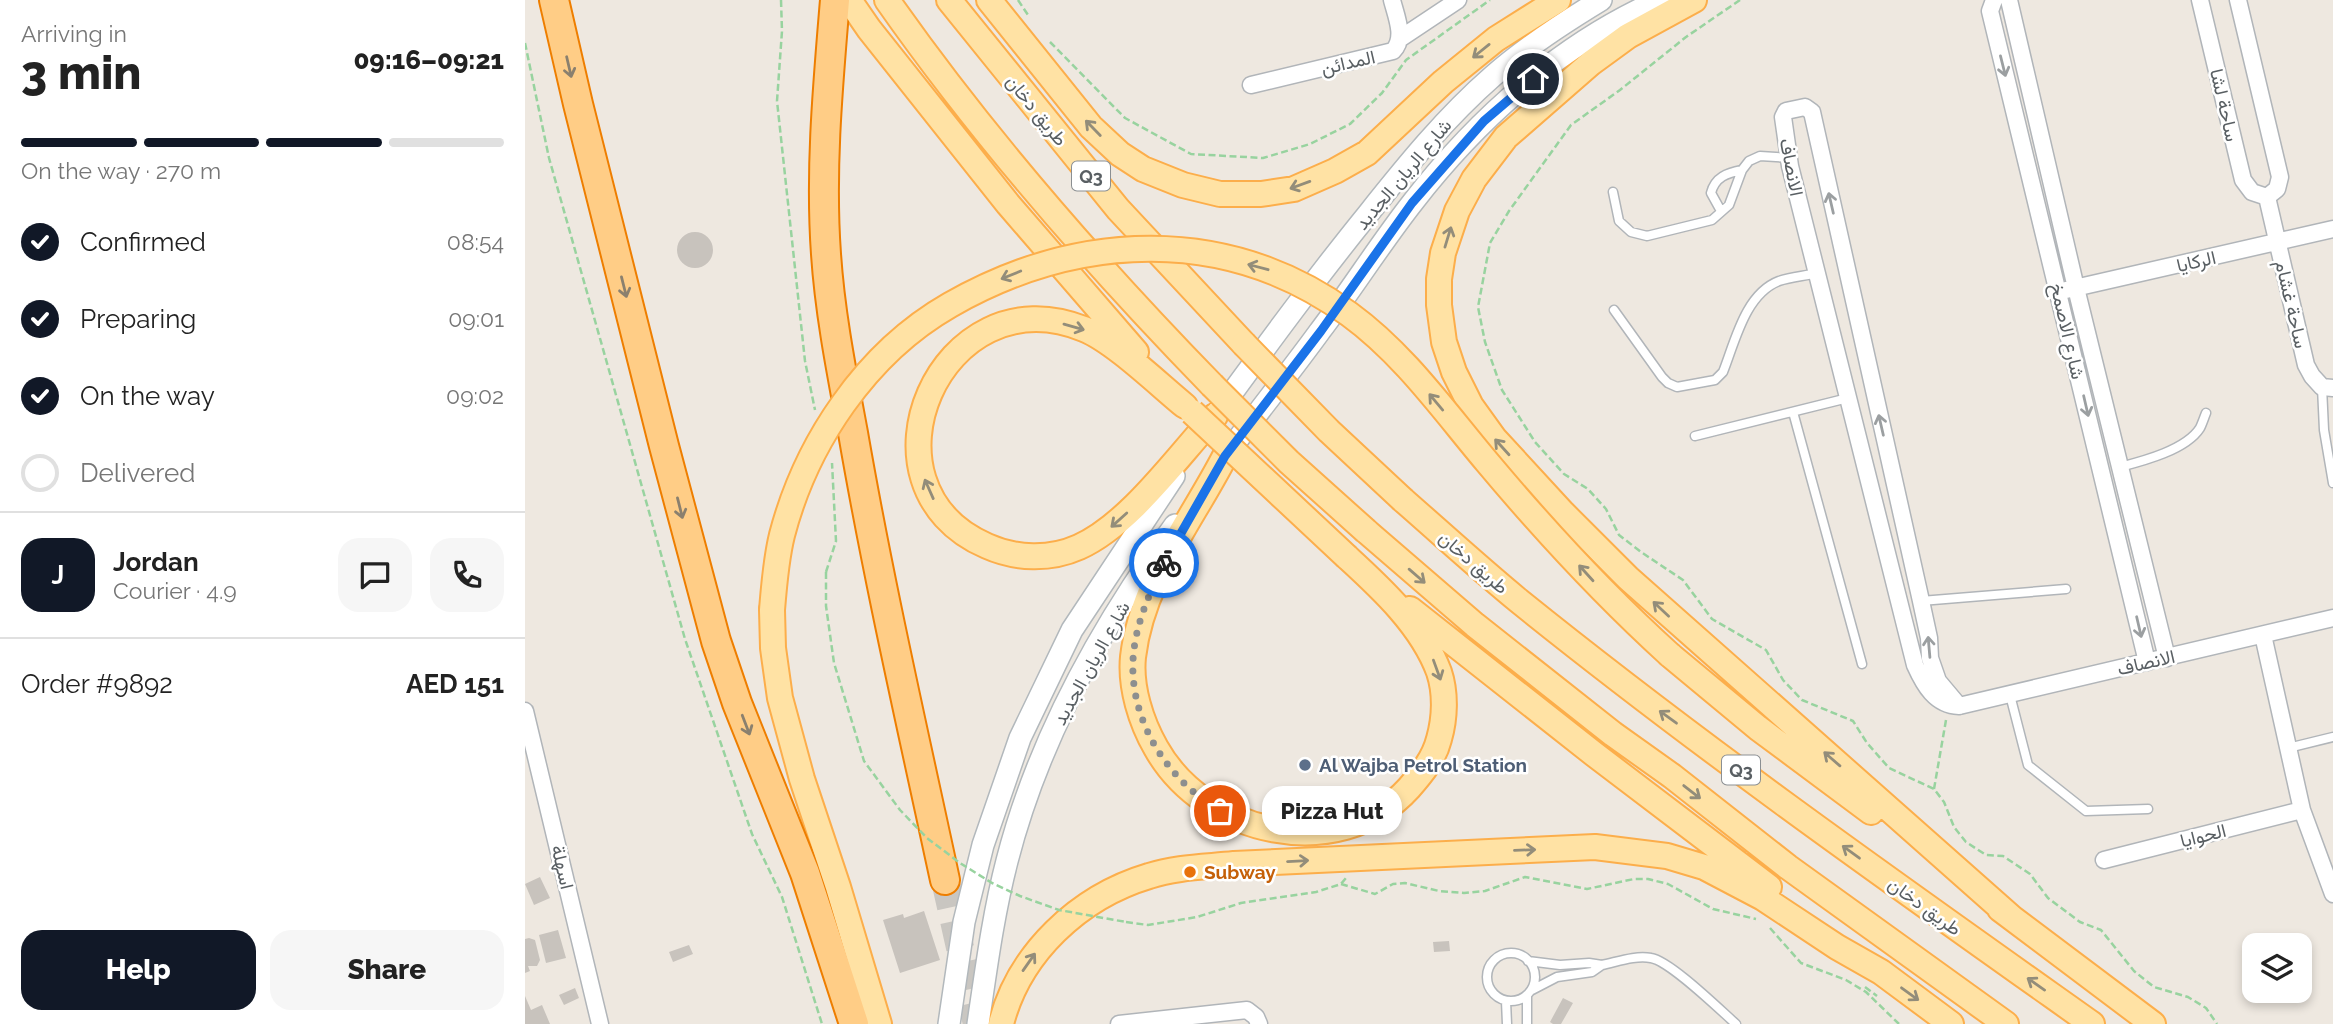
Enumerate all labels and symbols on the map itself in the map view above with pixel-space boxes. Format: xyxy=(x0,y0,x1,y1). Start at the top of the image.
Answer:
one-way arrow xyxy=(1472,44,1490,59)
street label: المدائن xyxy=(1319,45,1377,80)
pin xyxy=(1503,49,1563,109)
one-way arrow xyxy=(1997,54,2010,77)
one-way arrow xyxy=(563,55,577,78)
street label: ساحة لشا xyxy=(2206,67,2244,143)
street label: طريق دخان xyxy=(1001,70,1072,150)
street label: شارع الريان الجديد xyxy=(1350,114,1457,235)
one-way arrow xyxy=(1084,120,1101,137)
street label: الانصاف xyxy=(1776,136,1808,198)
road number: Q3 xyxy=(1072,162,1110,190)
one-way arrow xyxy=(1290,180,1311,192)
one-way arrow xyxy=(1824,192,1837,215)
one-way arrow xyxy=(1442,226,1455,248)
street label: الركايا xyxy=(2174,246,2218,277)
street label: ساحة غشام xyxy=(2269,258,2313,351)
one-way arrow xyxy=(1247,260,1269,273)
one-way arrow xyxy=(1001,269,1023,282)
one-way arrow xyxy=(618,275,631,298)
street label: شارع الاصمخ xyxy=(2043,281,2090,382)
one-way arrow xyxy=(1063,321,1085,334)
one-way arrow xyxy=(1429,393,1444,411)
one-way arrow xyxy=(2080,394,2093,417)
one-way arrow xyxy=(1874,414,1888,437)
one-way arrow xyxy=(1494,438,1510,456)
one-way arrow xyxy=(922,479,935,500)
one-way arrow xyxy=(674,496,687,519)
one-way arrow xyxy=(1110,512,1128,528)
street label: طريق دخان xyxy=(1434,526,1513,599)
courier xyxy=(1129,528,1199,598)
one-way arrow xyxy=(1577,565,1594,582)
one-way arrow xyxy=(1408,568,1426,584)
street label: شارع الريان الجديد xyxy=(1048,597,1136,730)
one-way arrow xyxy=(1652,601,1670,617)
one-way arrow xyxy=(2133,615,2146,638)
one-way arrow xyxy=(1922,637,1935,659)
street label: الانصاف xyxy=(2115,645,2177,679)
one-way arrow xyxy=(1432,658,1444,680)
one-way arrow xyxy=(1659,709,1678,724)
one-way arrow xyxy=(741,714,753,736)
one-way arrow xyxy=(1824,751,1842,767)
place label: Al Wajba Petrol Station xyxy=(1319,754,1527,776)
road number: Q3 xyxy=(1722,756,1760,784)
marker: Al Wajba Petrol Station xyxy=(1297,757,1313,773)
pin xyxy=(1190,781,1250,841)
one-way arrow xyxy=(1683,785,1701,800)
callout: Pizza Hut xyxy=(1262,786,1402,836)
street label: الحوايا xyxy=(2178,819,2229,852)
street label: اسهلة xyxy=(546,843,579,892)
one-way arrow xyxy=(1514,844,1537,857)
one-way arrow xyxy=(1842,845,1861,859)
one-way arrow xyxy=(1286,854,1309,867)
place label: Subway xyxy=(1204,861,1276,883)
marker: Subway xyxy=(1182,864,1198,880)
street label: طريق دخان xyxy=(1884,872,1966,941)
one-way arrow xyxy=(1022,953,1036,972)
one-way arrow xyxy=(2027,977,2046,992)
one-way arrow xyxy=(1901,986,1920,1001)

